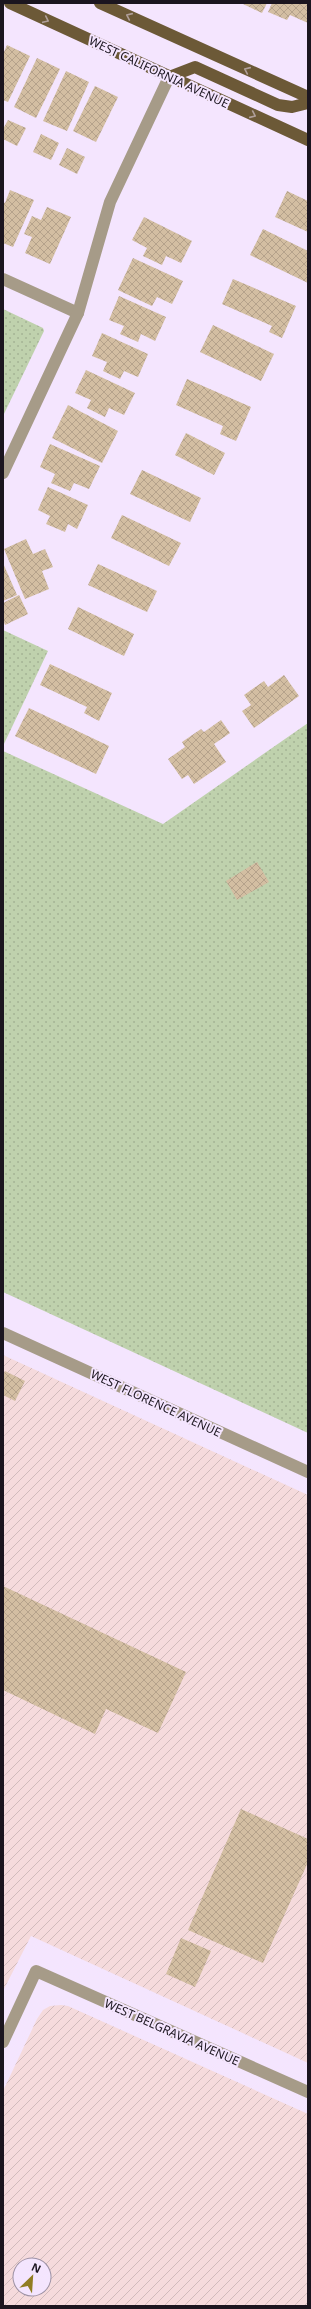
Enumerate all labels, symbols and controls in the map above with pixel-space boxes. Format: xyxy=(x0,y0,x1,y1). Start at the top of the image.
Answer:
one-way arrow xyxy=(125,13,133,21)
one-way arrow xyxy=(42,15,49,23)
street label: WEST CALIFORNIA AVENUE xyxy=(86,32,232,112)
one-way arrow xyxy=(244,67,251,75)
one-way arrow xyxy=(248,110,256,118)
street label: WEST FLORENCE AVENUE xyxy=(88,1365,224,1441)
street label: WEST BELGRAVIA AVENUE xyxy=(102,1995,242,2069)
north arrow xyxy=(12,2257,52,2297)
text: N xyxy=(29,2259,44,2276)

